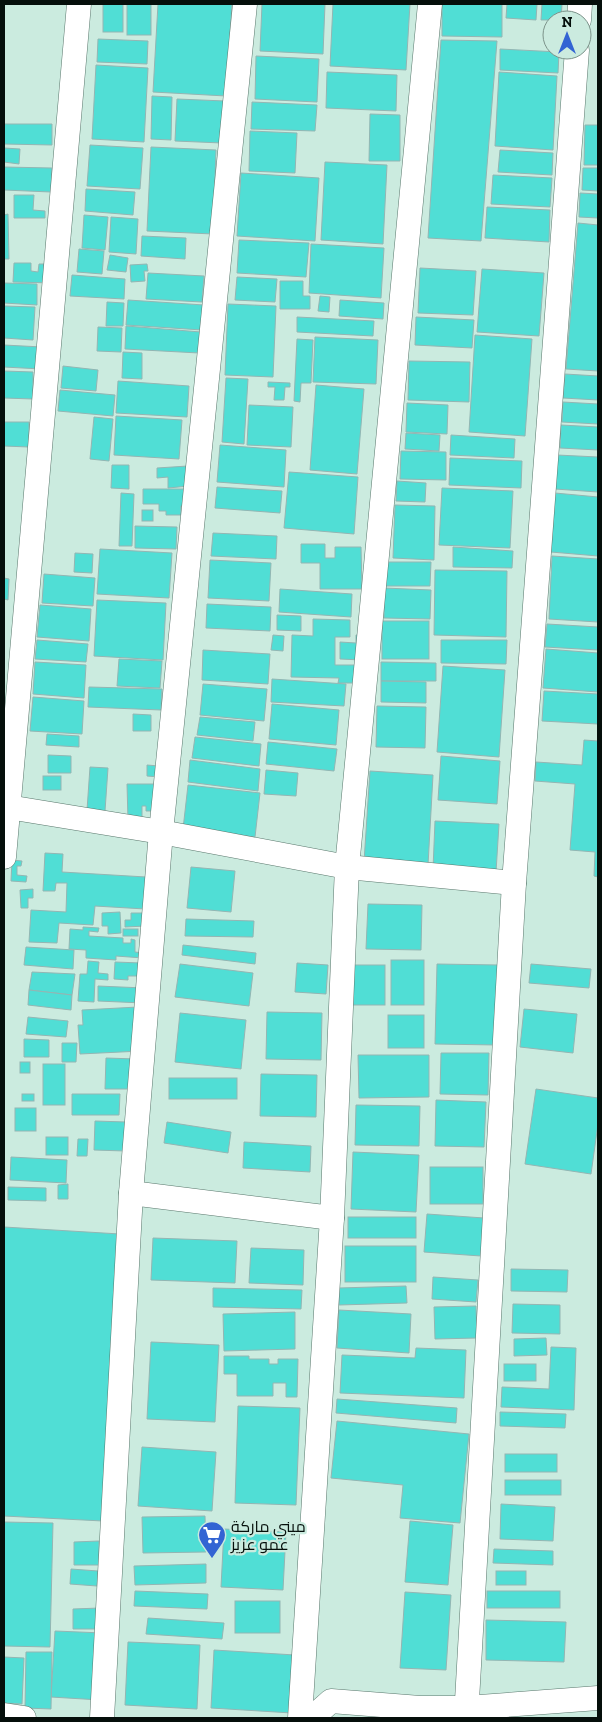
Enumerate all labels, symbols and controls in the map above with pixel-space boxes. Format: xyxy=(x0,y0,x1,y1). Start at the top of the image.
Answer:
north arrow xyxy=(542,10,592,60)
text: N xyxy=(562,14,573,31)
place label: ميني ماركة عمو عزيز xyxy=(230,1517,306,1554)
supermarket icon: ميني ماركة عمو عزيز xyxy=(197,1520,227,1559)

